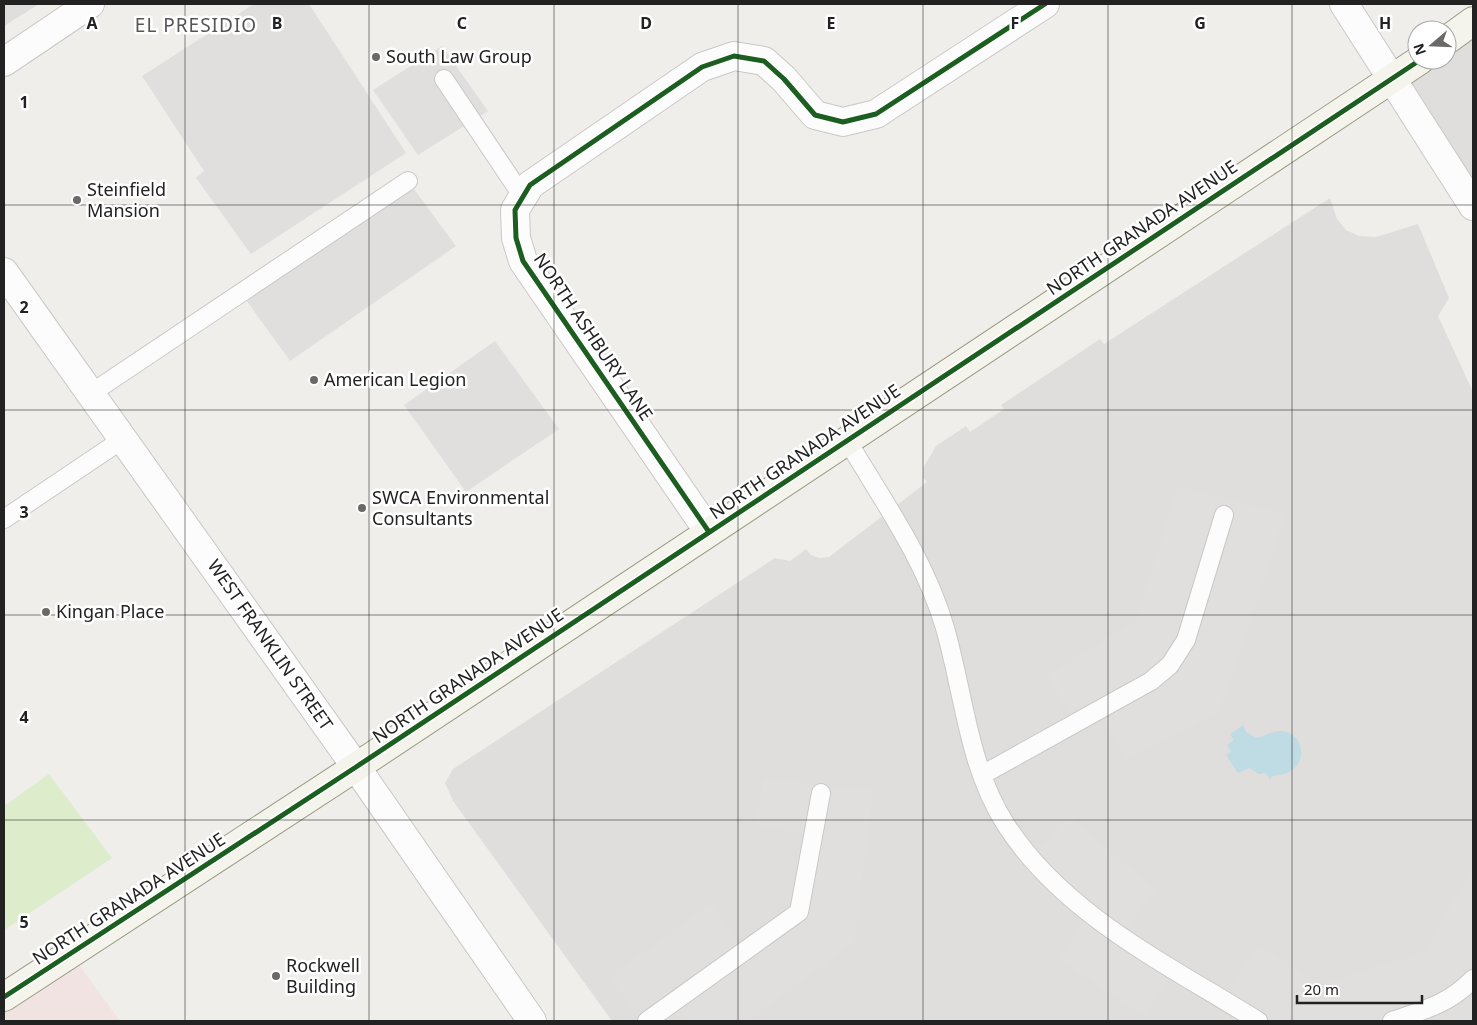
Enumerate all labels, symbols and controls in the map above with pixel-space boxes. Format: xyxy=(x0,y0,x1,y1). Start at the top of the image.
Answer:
text: A xyxy=(86,12,98,34)
district label: EL PRESIDIO xyxy=(135,12,257,38)
text: B xyxy=(272,12,282,34)
text: C xyxy=(457,12,467,34)
text: D xyxy=(640,12,652,34)
text: E xyxy=(827,12,836,34)
text: F xyxy=(1011,12,1019,34)
text: G xyxy=(1194,12,1206,34)
text: H xyxy=(1379,12,1391,34)
north arrow xyxy=(1407,20,1457,70)
text: N xyxy=(1408,41,1430,58)
place label: South Law Group xyxy=(386,44,532,68)
marker: South Law Group xyxy=(370,51,382,63)
text: 1 xyxy=(19,91,29,113)
street label: NORTH GRANADA AVENUE xyxy=(1041,154,1242,300)
place label: Steinfield Mansion xyxy=(87,177,166,222)
marker: Steinfield Mansion xyxy=(71,194,83,206)
street label: NORTH ASHBURY LANE xyxy=(529,248,659,425)
text: 2 xyxy=(19,296,29,318)
place label: American Legion xyxy=(324,367,466,391)
marker: American Legion xyxy=(308,374,320,386)
street label: NORTH GRANADA AVENUE xyxy=(704,378,905,524)
place label: SWCA Environmental Consultants xyxy=(372,485,549,530)
text: 3 xyxy=(19,501,29,523)
marker: SWCA Environmental Consultants xyxy=(356,502,368,514)
street label: WEST FRANKLIN STREET xyxy=(203,554,339,735)
place label: Kingan Place xyxy=(56,599,164,623)
street label: NORTH GRANADA AVENUE xyxy=(367,602,568,748)
marker: Kingan Place xyxy=(40,606,52,618)
text: 4 xyxy=(19,706,29,728)
street label: NORTH GRANADA AVENUE xyxy=(27,827,229,970)
text: 5 xyxy=(19,911,29,933)
place label: Rockwell Building xyxy=(286,953,360,998)
marker: Rockwell Building xyxy=(270,970,282,982)
scale bar xyxy=(1297,972,1422,1004)
text: 20 m xyxy=(1304,979,1339,999)

